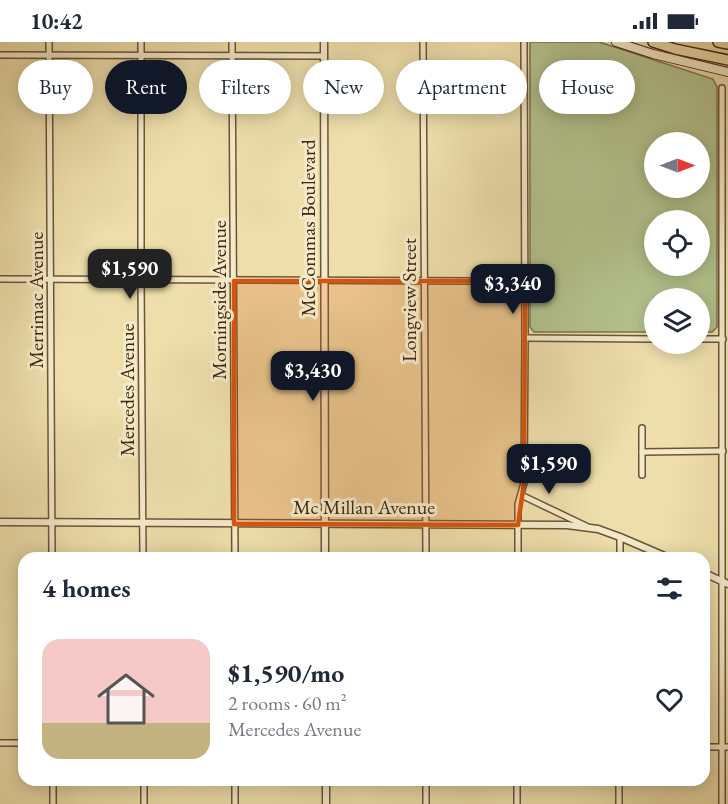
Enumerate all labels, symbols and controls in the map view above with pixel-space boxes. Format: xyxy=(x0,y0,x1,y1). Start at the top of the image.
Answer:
text: 10:42 xyxy=(30,7,83,36)
chip: Buy xyxy=(18,60,93,114)
chip: Rent xyxy=(105,60,187,114)
chip: Filters xyxy=(199,60,291,114)
chip: New xyxy=(303,60,384,114)
chip: Apartment xyxy=(396,60,527,114)
chip: House xyxy=(539,60,635,114)
north arrow xyxy=(644,132,710,198)
map controls xyxy=(644,132,710,354)
street label: McCommas Boulevard xyxy=(295,138,321,317)
button: locate xyxy=(644,210,710,276)
street label: Morningside Avenue xyxy=(206,220,232,380)
street label: Merrimac Avenue xyxy=(23,231,49,368)
street label: Longview Street xyxy=(396,237,422,362)
pin: $1,590 xyxy=(81,249,179,300)
text: $1,590 xyxy=(102,255,158,281)
pin: $3,340 xyxy=(464,264,562,315)
text: $3,340 xyxy=(485,270,541,296)
button: layers xyxy=(644,288,710,354)
street label: Mercedes Avenue xyxy=(114,323,140,457)
pin: $3,430 xyxy=(264,351,362,402)
text: $3,430 xyxy=(285,357,341,383)
pin: $1,590 xyxy=(500,444,598,495)
text: $1,590 xyxy=(521,450,577,476)
street label: Mc Millan Avenue xyxy=(293,494,435,520)
text: 4 homes xyxy=(42,571,131,605)
icon: filters xyxy=(653,572,686,605)
text: $1,590/mo xyxy=(228,656,344,690)
icon: home xyxy=(90,663,162,735)
icon: heart xyxy=(653,683,686,716)
text: 2 rooms · 60 m² xyxy=(228,690,347,716)
text: Mercedes Avenue xyxy=(228,716,361,742)

